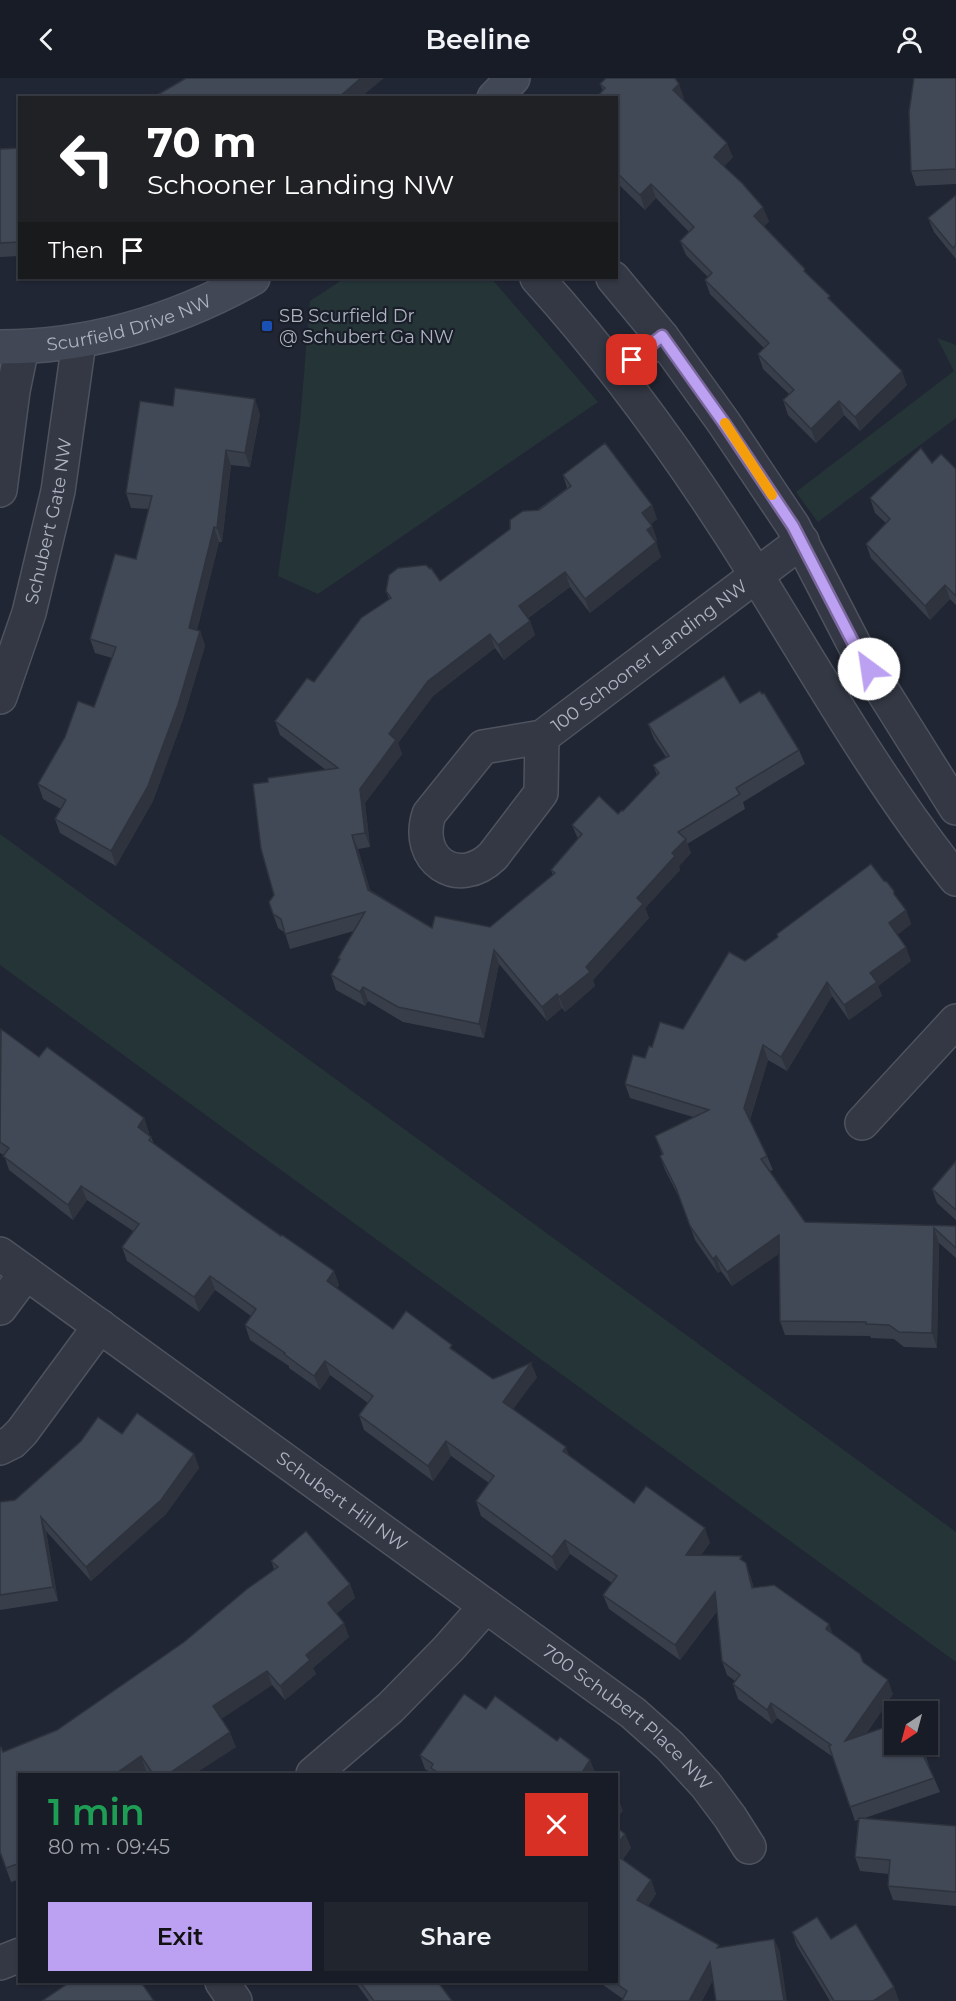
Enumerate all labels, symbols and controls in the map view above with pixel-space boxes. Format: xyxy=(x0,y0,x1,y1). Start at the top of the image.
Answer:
icon: back xyxy=(30,23,63,56)
text: Beeline xyxy=(425,23,531,56)
icon: person xyxy=(893,23,926,56)
text: 70 m xyxy=(147,116,257,168)
icon: left xyxy=(48,120,126,198)
text: Schooner Landing NW xyxy=(147,168,454,201)
icon: arrive xyxy=(116,234,149,267)
text: Then xyxy=(48,237,104,264)
street label: Scurfield Drive NW xyxy=(45,290,215,356)
place label: SB Scurfield Dr @ Schubert Ga NW xyxy=(279,305,454,348)
marker: SB Scurfield Dr @ Schubert Ga NW xyxy=(260,319,274,333)
pin xyxy=(606,334,657,385)
icon: arrive xyxy=(615,343,648,376)
street label: Schubert Gate NW xyxy=(20,437,76,606)
street label: 100 Schooner Landing NW xyxy=(547,575,752,737)
position arrow xyxy=(837,637,901,701)
street label: Schubert Hill NW xyxy=(272,1447,411,1556)
street label: 700 Schubert Place NW xyxy=(538,1640,716,1795)
north arrow xyxy=(884,1701,938,1755)
map controls xyxy=(884,1701,938,1755)
text: 1 min xyxy=(48,1790,145,1834)
button: close xyxy=(525,1793,588,1856)
text: 80 m · 09:45 xyxy=(48,1835,170,1859)
button: Exit xyxy=(48,1902,312,1971)
button: Share xyxy=(324,1902,588,1971)

